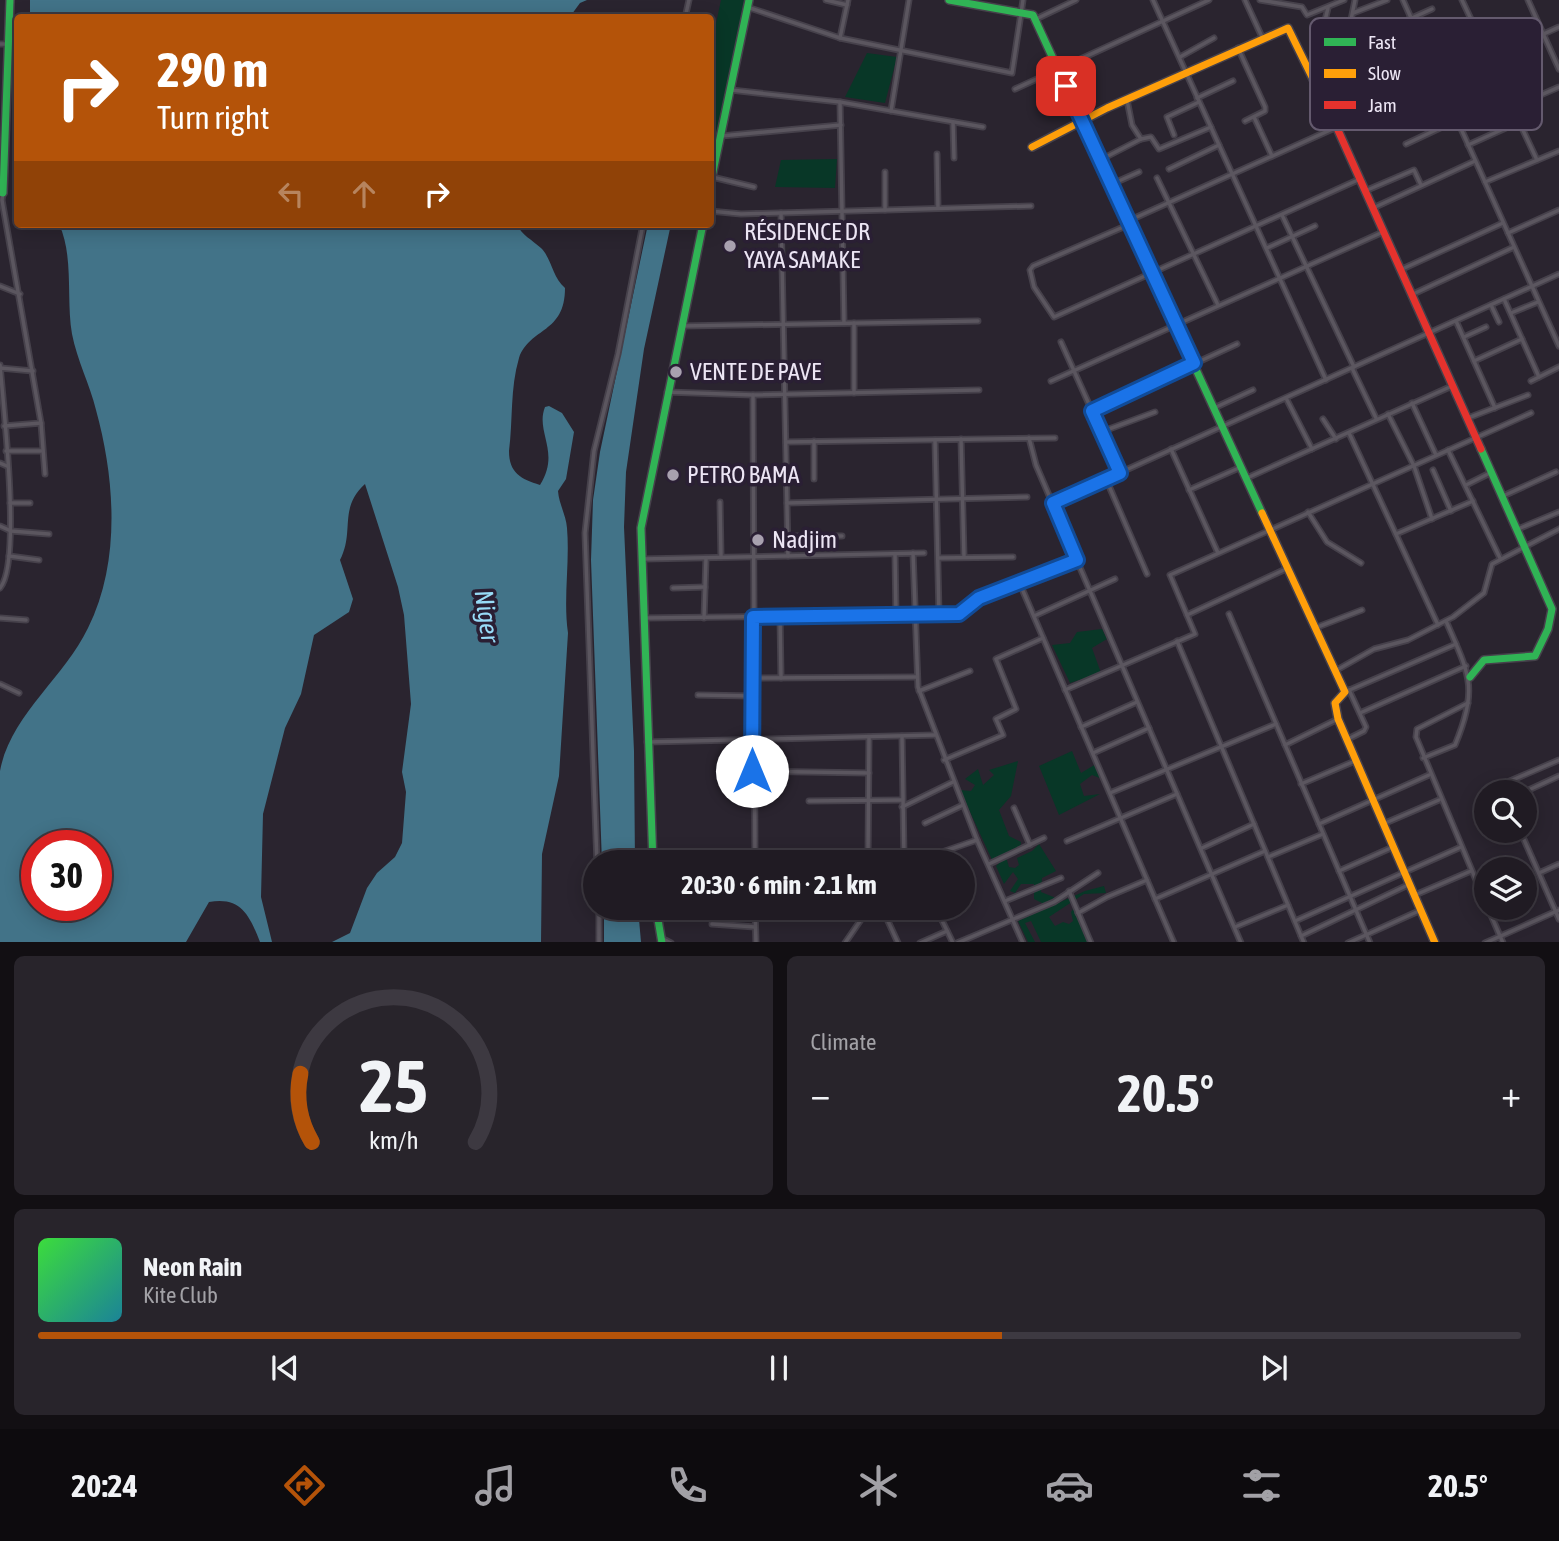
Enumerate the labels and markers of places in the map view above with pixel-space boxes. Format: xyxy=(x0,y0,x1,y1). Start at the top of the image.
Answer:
pin xyxy=(1036,56,1096,116)
place label: RÉSIDENCE DR YAYA SAMAKE xyxy=(744,218,870,273)
marker: RÉSIDENCE DR YAYA SAMAKE xyxy=(722,238,738,254)
place label: VENTE DE PAVE xyxy=(690,358,821,385)
marker: VENTE DE PAVE xyxy=(668,364,684,380)
place label: PETRO BAMA xyxy=(687,461,800,488)
marker: PETRO BAMA xyxy=(665,467,681,483)
place label: Nadjim xyxy=(772,526,837,553)
marker: Nadjim xyxy=(750,532,766,548)

